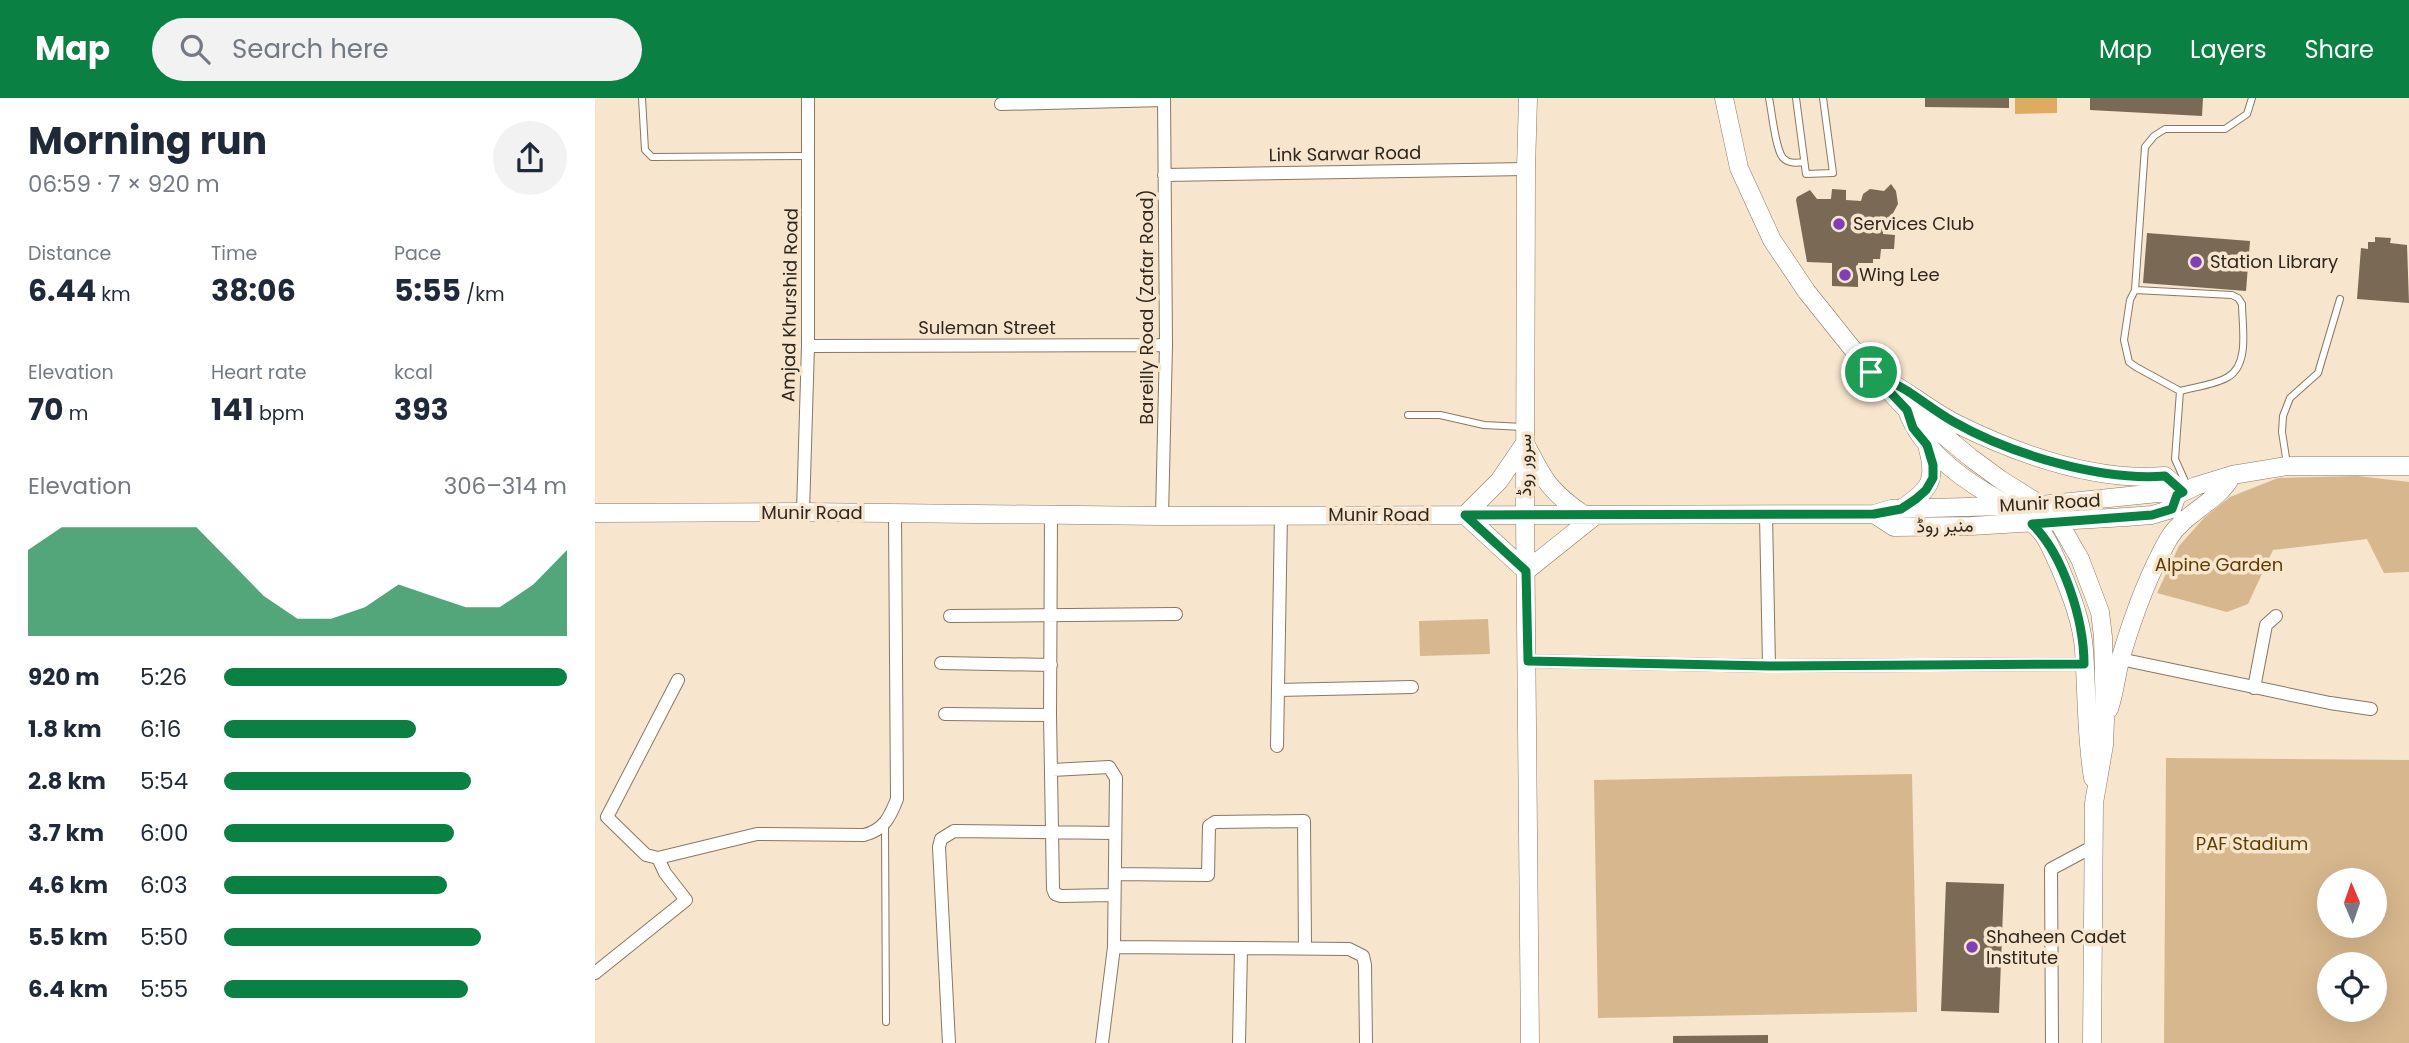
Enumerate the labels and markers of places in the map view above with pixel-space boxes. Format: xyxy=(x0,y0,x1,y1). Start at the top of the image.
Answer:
place label: Services Club xyxy=(1853,211,1974,236)
marker: Services Club xyxy=(1831,216,1847,232)
place label: Station Library xyxy=(2210,249,2338,274)
marker: Station Library xyxy=(2188,254,2204,270)
place label: Wing Lee xyxy=(1859,262,1940,287)
marker: Wing Lee xyxy=(1837,267,1853,283)
pin xyxy=(1841,342,1901,402)
place label: Shaheen Cadet Institute xyxy=(1986,924,2126,970)
marker: Shaheen Cadet Institute xyxy=(1964,939,1980,955)

